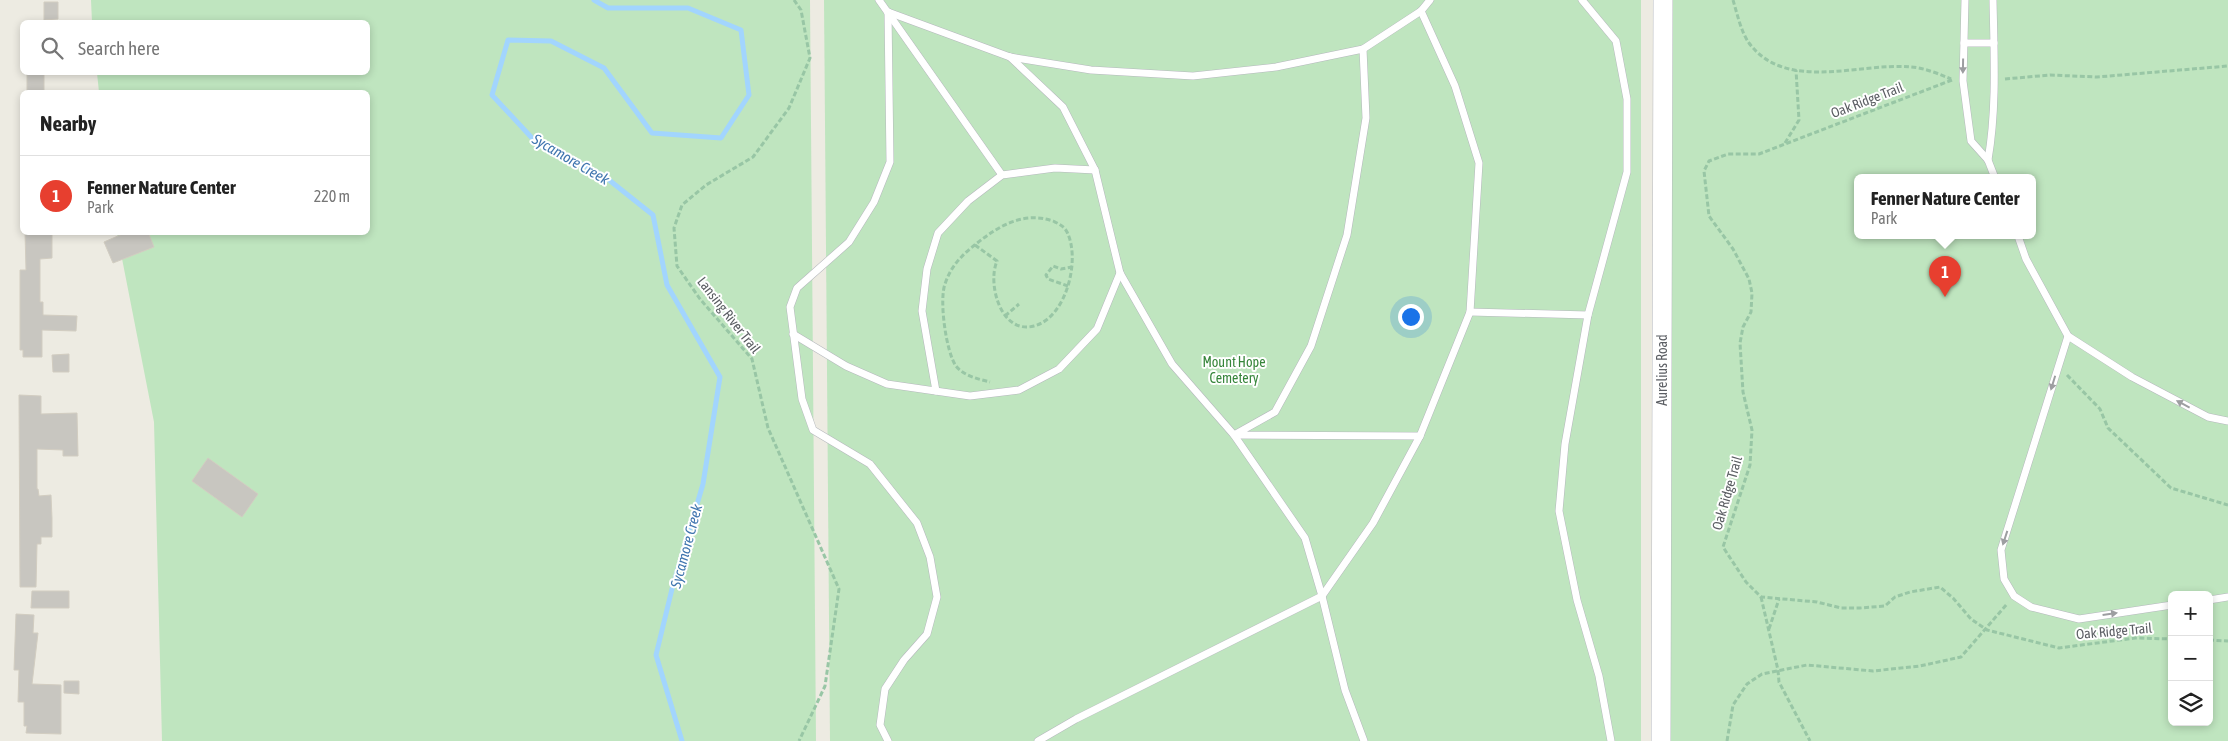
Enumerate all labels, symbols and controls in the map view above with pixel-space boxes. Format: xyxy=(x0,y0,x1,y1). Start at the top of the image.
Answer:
search box xyxy=(20,20,370,75)
icon: search xyxy=(38,34,66,62)
text: Search here xyxy=(78,37,160,59)
one-way arrow xyxy=(1959,58,1967,74)
street label: Oak Ridge Trail xyxy=(1829,79,1906,121)
text: Nearby xyxy=(40,111,96,135)
water label: Sycamore Creek xyxy=(529,130,613,188)
popup xyxy=(1854,174,2036,239)
text: Fenner Nature Center xyxy=(87,176,236,198)
text: 1 xyxy=(52,187,60,205)
text: 220 m xyxy=(314,187,350,205)
text: Fenner Nature Center xyxy=(1871,187,2019,209)
text: Park xyxy=(87,198,114,216)
text: Park xyxy=(1871,209,1897,227)
pin: 1 xyxy=(1929,256,1961,297)
street label: Lansing River Trail xyxy=(694,274,764,357)
your location xyxy=(1398,304,1424,330)
street label: Aurelius Road xyxy=(1654,334,1670,406)
park label: Mount Hope Cemetery xyxy=(1202,354,1266,386)
one-way arrow xyxy=(2049,375,2057,390)
one-way arrow xyxy=(2176,400,2190,408)
street label: Oak Ridge Trail xyxy=(1709,454,1745,532)
water label: Sycamore Creek xyxy=(666,502,705,591)
one-way arrow xyxy=(2001,530,2008,545)
map controls xyxy=(2168,591,2213,726)
button: + xyxy=(2168,591,2213,636)
one-way arrow xyxy=(2102,610,2118,618)
street label: Oak Ridge Trail xyxy=(2075,620,2153,642)
button: − xyxy=(2168,636,2213,681)
button: layers xyxy=(2168,681,2213,726)

